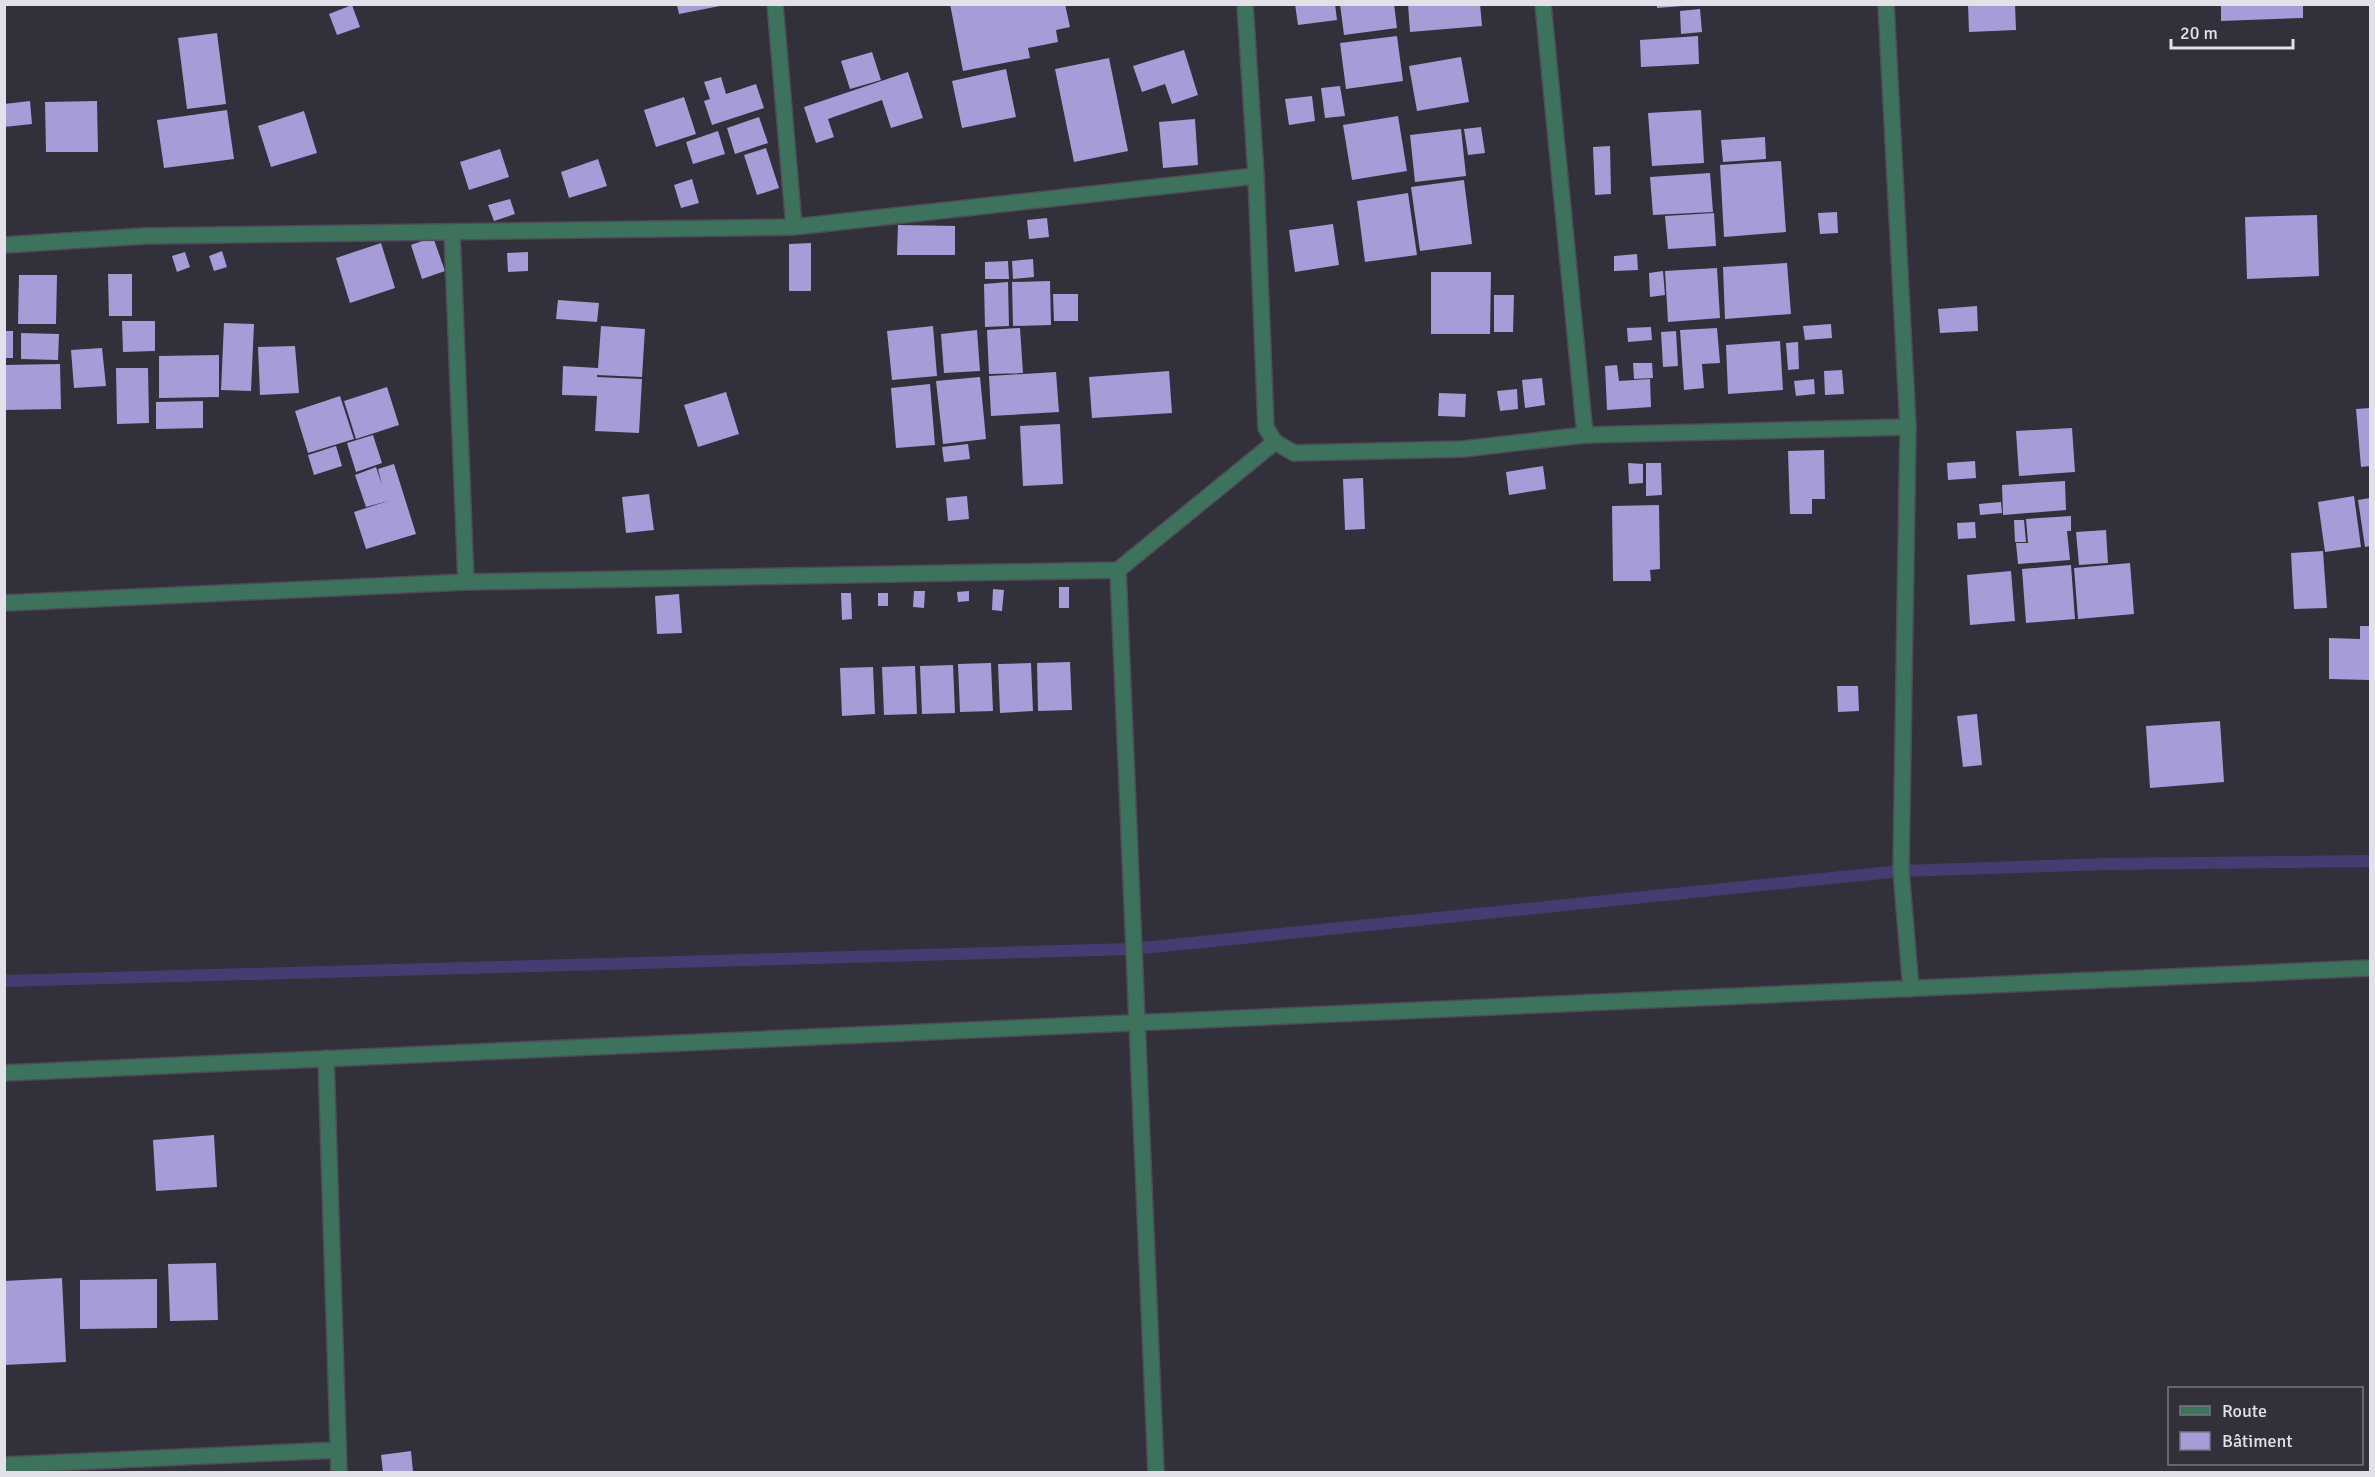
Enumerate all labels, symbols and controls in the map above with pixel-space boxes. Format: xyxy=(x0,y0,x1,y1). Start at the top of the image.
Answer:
scale bar xyxy=(2171,12,2292,50)
text: 20 m xyxy=(2180,22,2218,44)
legend xyxy=(2168,1387,2363,1465)
text: Route xyxy=(2222,1400,2267,1422)
text: Bâtiment xyxy=(2222,1430,2293,1452)

